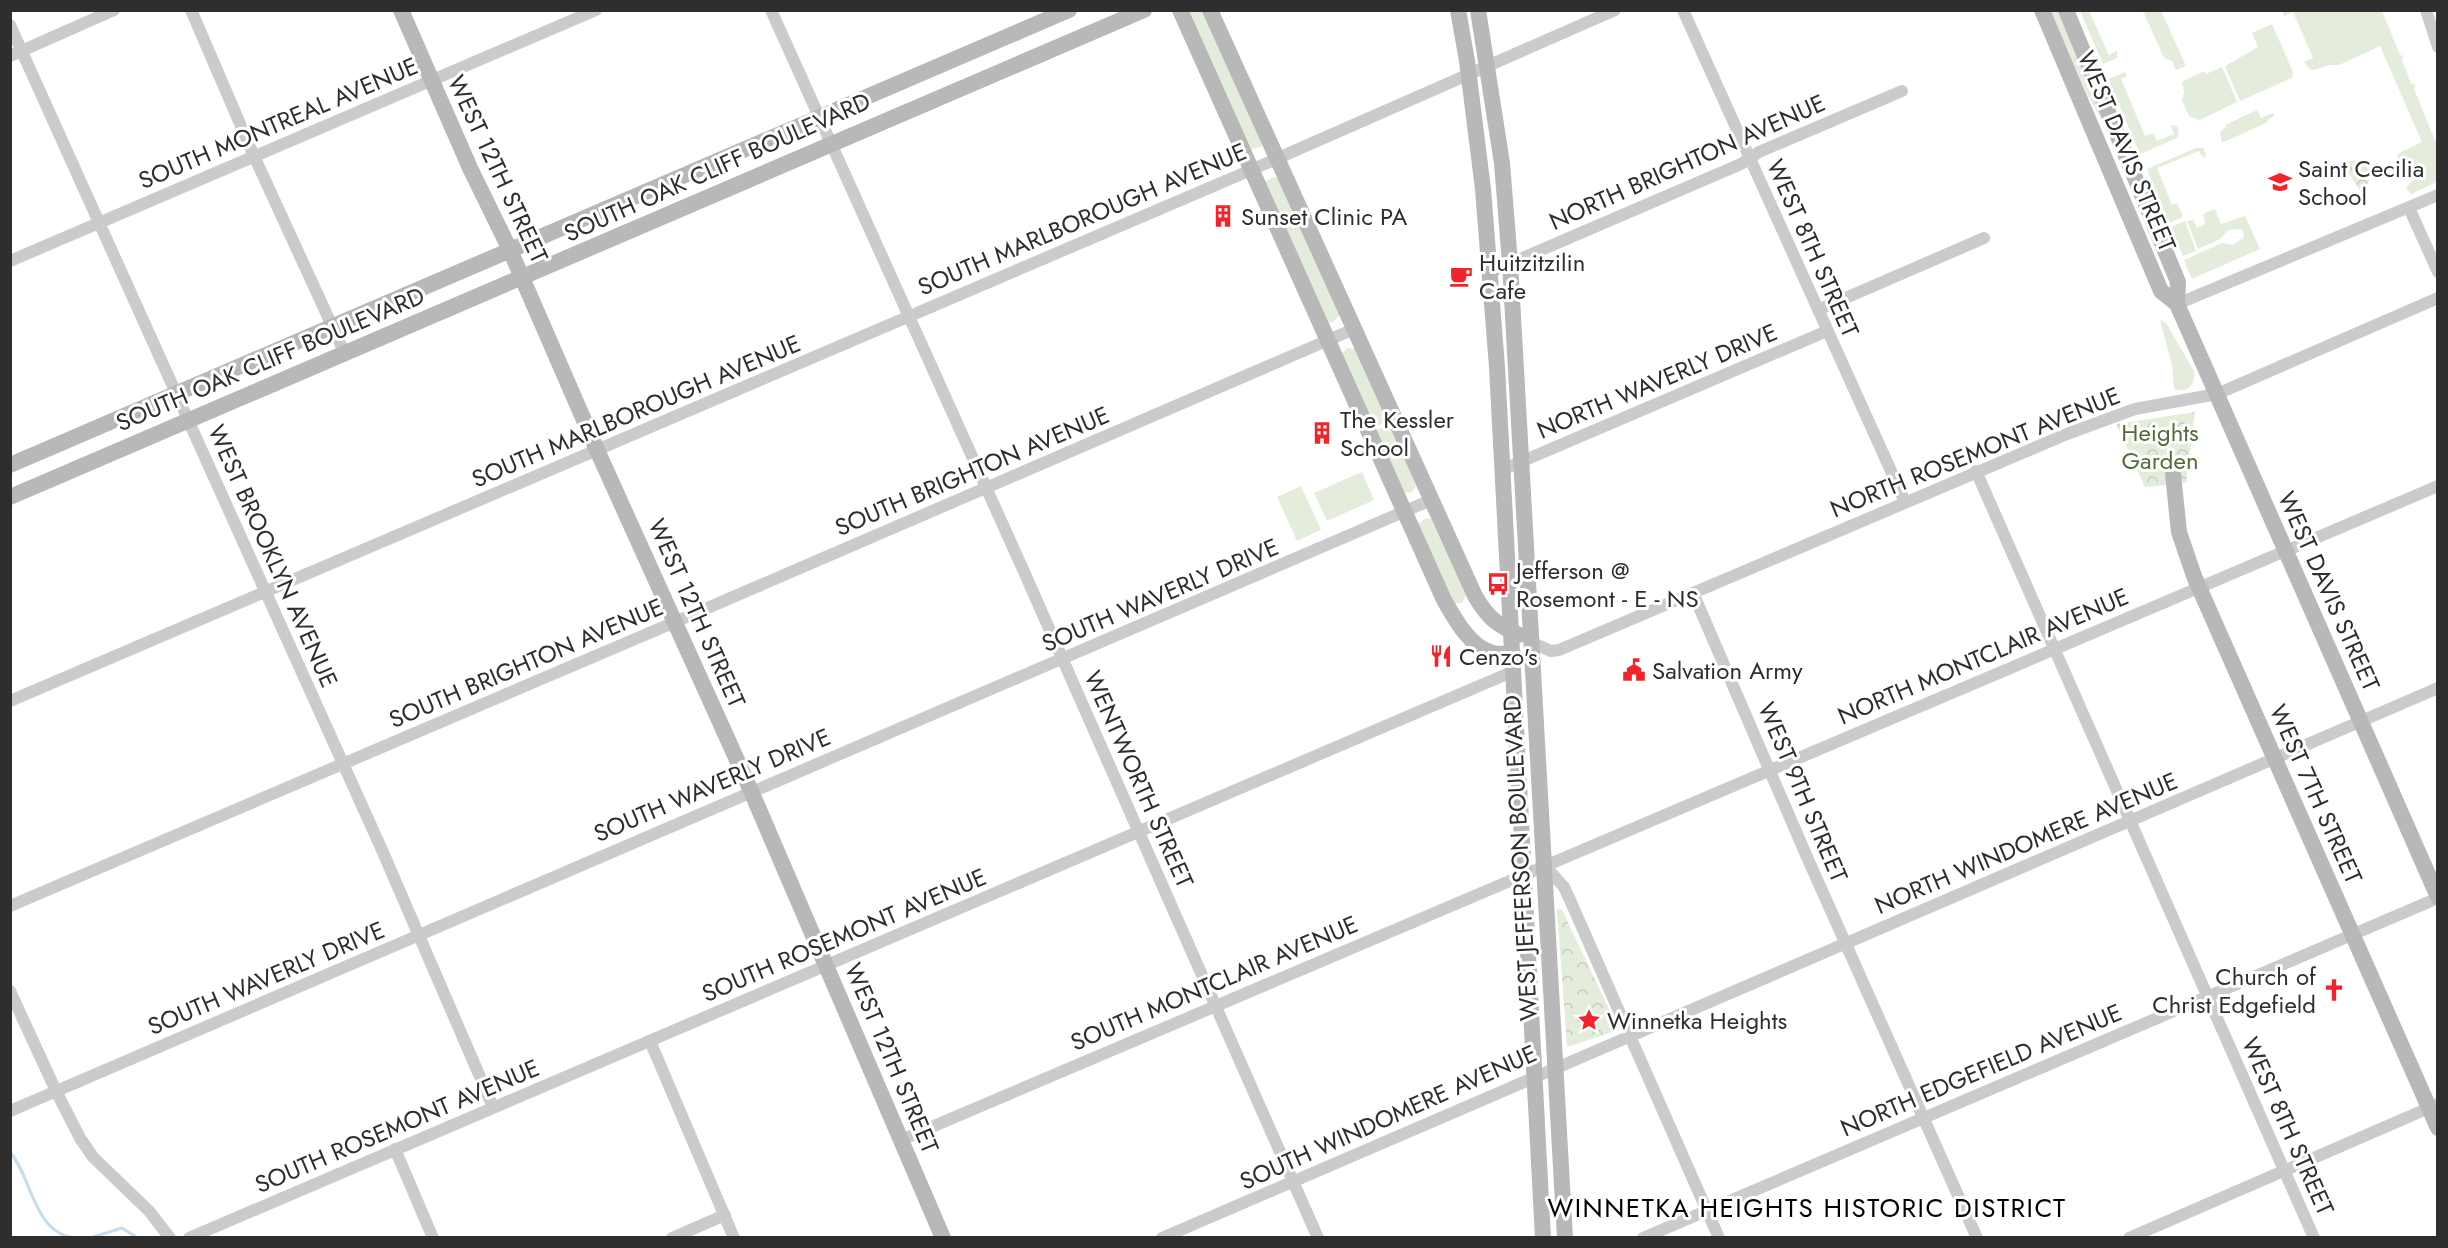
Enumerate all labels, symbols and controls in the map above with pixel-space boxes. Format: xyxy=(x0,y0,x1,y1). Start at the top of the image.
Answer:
street label: WEST DAVIS STREET xyxy=(2069,45,2185,257)
street label: SOUTH MONTREAL AVENUE xyxy=(133,48,423,198)
street label: WEST 12TH STREET xyxy=(439,69,557,269)
street label: SOUTH OAK CLIFF BOULEVARD xyxy=(558,83,876,251)
street label: NORTH BRIGHTON AVENUE xyxy=(1543,85,1831,239)
street label: SOUTH MARLBOROUGH AVENUE xyxy=(912,134,1252,304)
place label: Saint Cecilia School xyxy=(2298,151,2424,214)
street label: WEST 8TH STREET xyxy=(1758,153,1868,343)
school or university icon: Saint Cecilia School xyxy=(2267,169,2293,195)
place label: Sunset Clinic PA xyxy=(1241,199,1408,234)
building icon: Sunset Clinic PA xyxy=(1210,203,1236,229)
place label: Huitzitzilin Cafe xyxy=(1479,245,1585,308)
cafe icon: Huitzitzilin Cafe xyxy=(1448,263,1474,289)
street label: SOUTH OAK CLIFF BOULEVARD xyxy=(110,278,430,440)
street label: NORTH WAVERLY DRIVE xyxy=(1531,314,1783,448)
street label: SOUTH MARLBOROUGH AVENUE xyxy=(466,326,806,496)
street label: NORTH ROSEMONT AVENUE xyxy=(1825,378,2125,526)
street label: SOUTH BRIGHTON AVENUE xyxy=(829,397,1115,545)
place label: The Kessler School xyxy=(1340,402,1455,465)
park label: Heights Garden xyxy=(2121,415,2199,478)
street label: WEST BROOKLYN AVENUE xyxy=(199,419,347,693)
building icon: The Kessler School xyxy=(1309,420,1335,446)
street label: WEST DAVIS STREET xyxy=(2269,486,2389,696)
street label: WEST 12TH STREET xyxy=(640,513,754,713)
street label: SOUTH WAVERLY DRIVE xyxy=(1036,529,1284,661)
place label: Jefferson @ Rosemont - E - NS xyxy=(1513,553,1699,616)
bus stop icon: Jefferson @ Rosemont - E - NS xyxy=(1485,571,1511,597)
street label: NORTH MONTCLAIR AVENUE xyxy=(1832,579,2134,733)
street label: SOUTH BRIGHTON AVENUE xyxy=(383,589,669,737)
place label: Cenzo's xyxy=(1459,639,1538,674)
restaurant icon: Cenzo's xyxy=(1428,643,1454,669)
place label: Salvation Army xyxy=(1652,653,1803,688)
public building icon: Salvation Army xyxy=(1621,657,1647,683)
street label: WENTWORTH STREET xyxy=(1075,665,1203,893)
street label: WEST JEFFERSON BOULEVARD xyxy=(1494,694,1546,1022)
street label: WEST 9TH STREET xyxy=(1749,697,1857,887)
street label: WEST 7TH STREET xyxy=(2261,699,2371,889)
street label: SOUTH WAVERLY DRIVE xyxy=(588,719,836,851)
street label: NORTH WINDOMERE AVENUE xyxy=(1869,763,2183,923)
street label: SOUTH ROSEMONT AVENUE xyxy=(696,859,992,1011)
street label: SOUTH MONTCLAIR AVENUE xyxy=(1065,906,1363,1060)
street label: SOUTH WAVERLY DRIVE xyxy=(142,912,390,1044)
street label: WEST 12TH STREET xyxy=(836,957,948,1159)
place label: Church of Christ Edgefield xyxy=(2152,959,2317,1022)
church icon: Church of Christ Edgefield xyxy=(2321,977,2347,1003)
street label: NORTH EDGEFIELD AVENUE xyxy=(1835,995,2127,1145)
place label: Winnetka Heights xyxy=(1607,1003,1787,1038)
place icon: Winnetka Heights xyxy=(1576,1007,1602,1033)
street label: WEST 8TH STREET xyxy=(2233,1031,2343,1221)
street label: SOUTH WINDOMERE AVENUE xyxy=(1234,1036,1542,1198)
street label: SOUTH ROSEMONT AVENUE xyxy=(249,1050,545,1202)
district label: WINNETKA HEIGHTS HISTORIC DISTRICT xyxy=(1547,1189,2067,1227)

